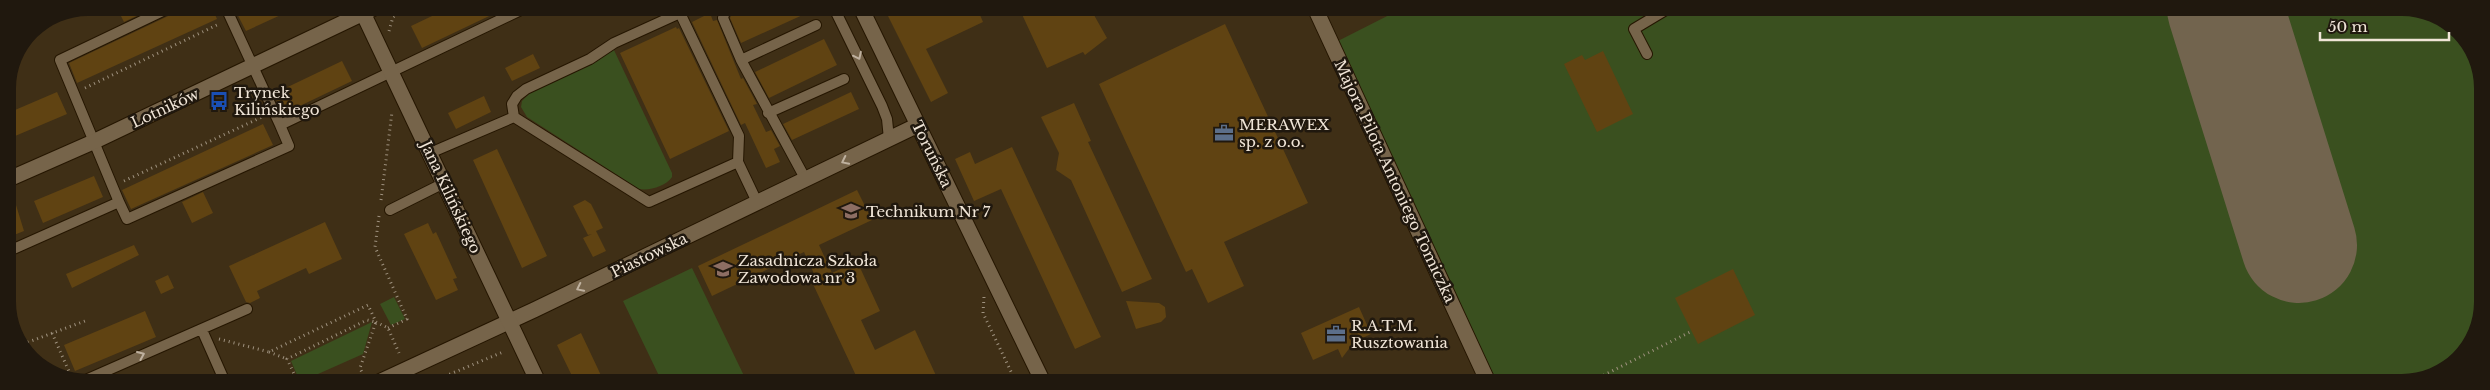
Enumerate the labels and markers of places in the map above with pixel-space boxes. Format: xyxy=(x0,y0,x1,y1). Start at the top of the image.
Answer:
place label: Trynek Kilińskiego xyxy=(234,83,320,119)
bus stop icon: Trynek Kilińskiego xyxy=(208,90,230,112)
place label: MERAWEX sp. z o.o. xyxy=(1239,115,1330,151)
office icon: MERAWEX sp. z o.o. xyxy=(1213,122,1235,144)
school or university icon: Technikum Nr 7 xyxy=(840,200,862,222)
place label: Technikum Nr 7 xyxy=(866,202,991,221)
place label: Zasadnicza Szkoła Zawodowa nr 3 xyxy=(738,251,878,287)
school or university icon: Zasadnicza Szkoła Zawodowa nr 3 xyxy=(712,258,734,280)
place label: R.A.T.M. Rusztowania xyxy=(1351,316,1449,352)
office icon: R.A.T.M. Rusztowania xyxy=(1325,323,1347,345)

